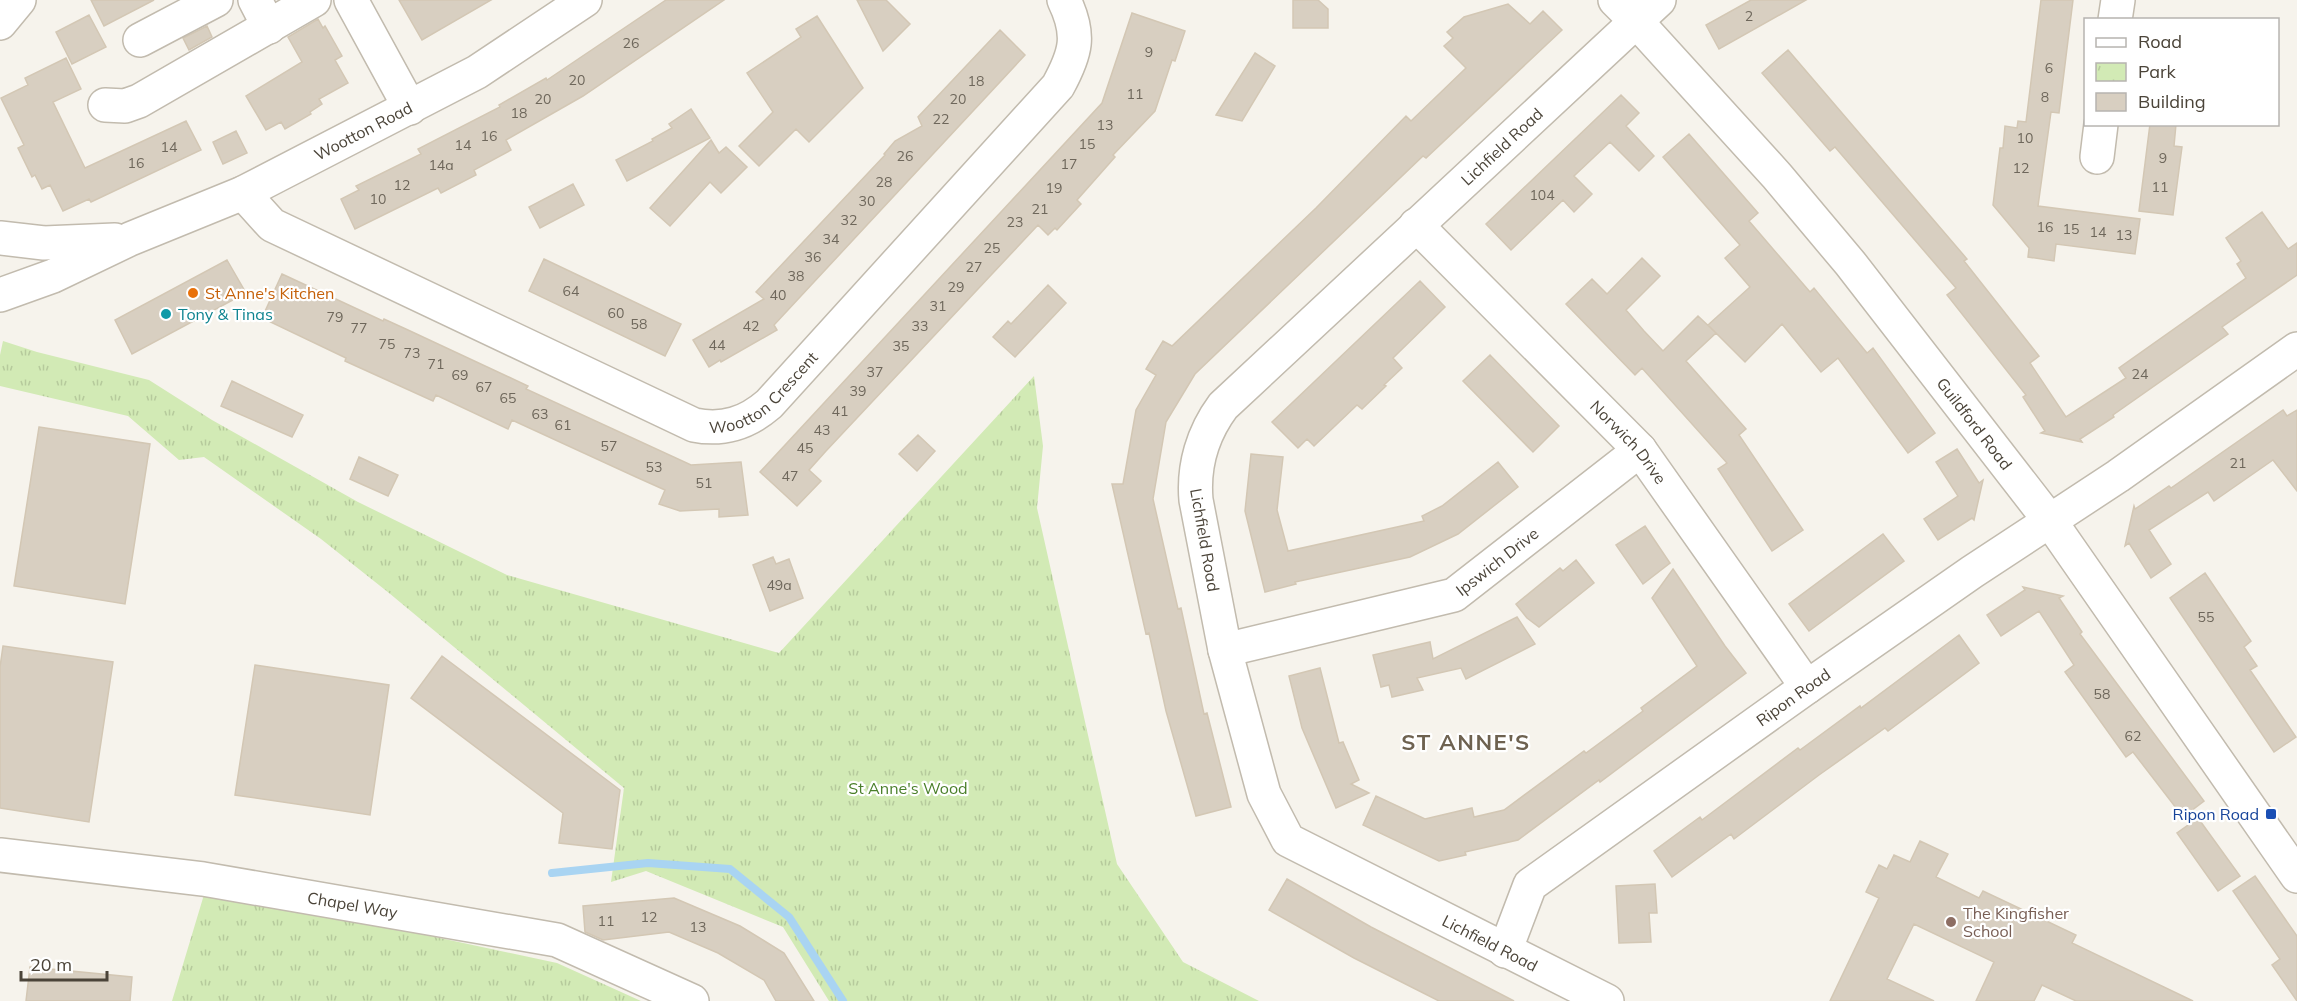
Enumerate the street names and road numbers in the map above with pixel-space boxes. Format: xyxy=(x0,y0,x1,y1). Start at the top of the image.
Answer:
street label: Wootton Road xyxy=(311,97,416,165)
street label: Lichfield Road xyxy=(1457,103,1547,189)
street label: Wootton Crescent xyxy=(708,347,822,437)
street label: Guildford Road xyxy=(1933,373,2016,474)
street label: Norwich Drive xyxy=(1586,396,1671,488)
street label: Lichfield Road xyxy=(1186,487,1224,593)
street label: Ipswich Drive xyxy=(1452,523,1542,600)
street label: Ripon Road xyxy=(1752,664,1834,730)
street label: Chapel Way xyxy=(306,887,400,922)
street label: Lichfield Road xyxy=(1439,910,1541,976)

